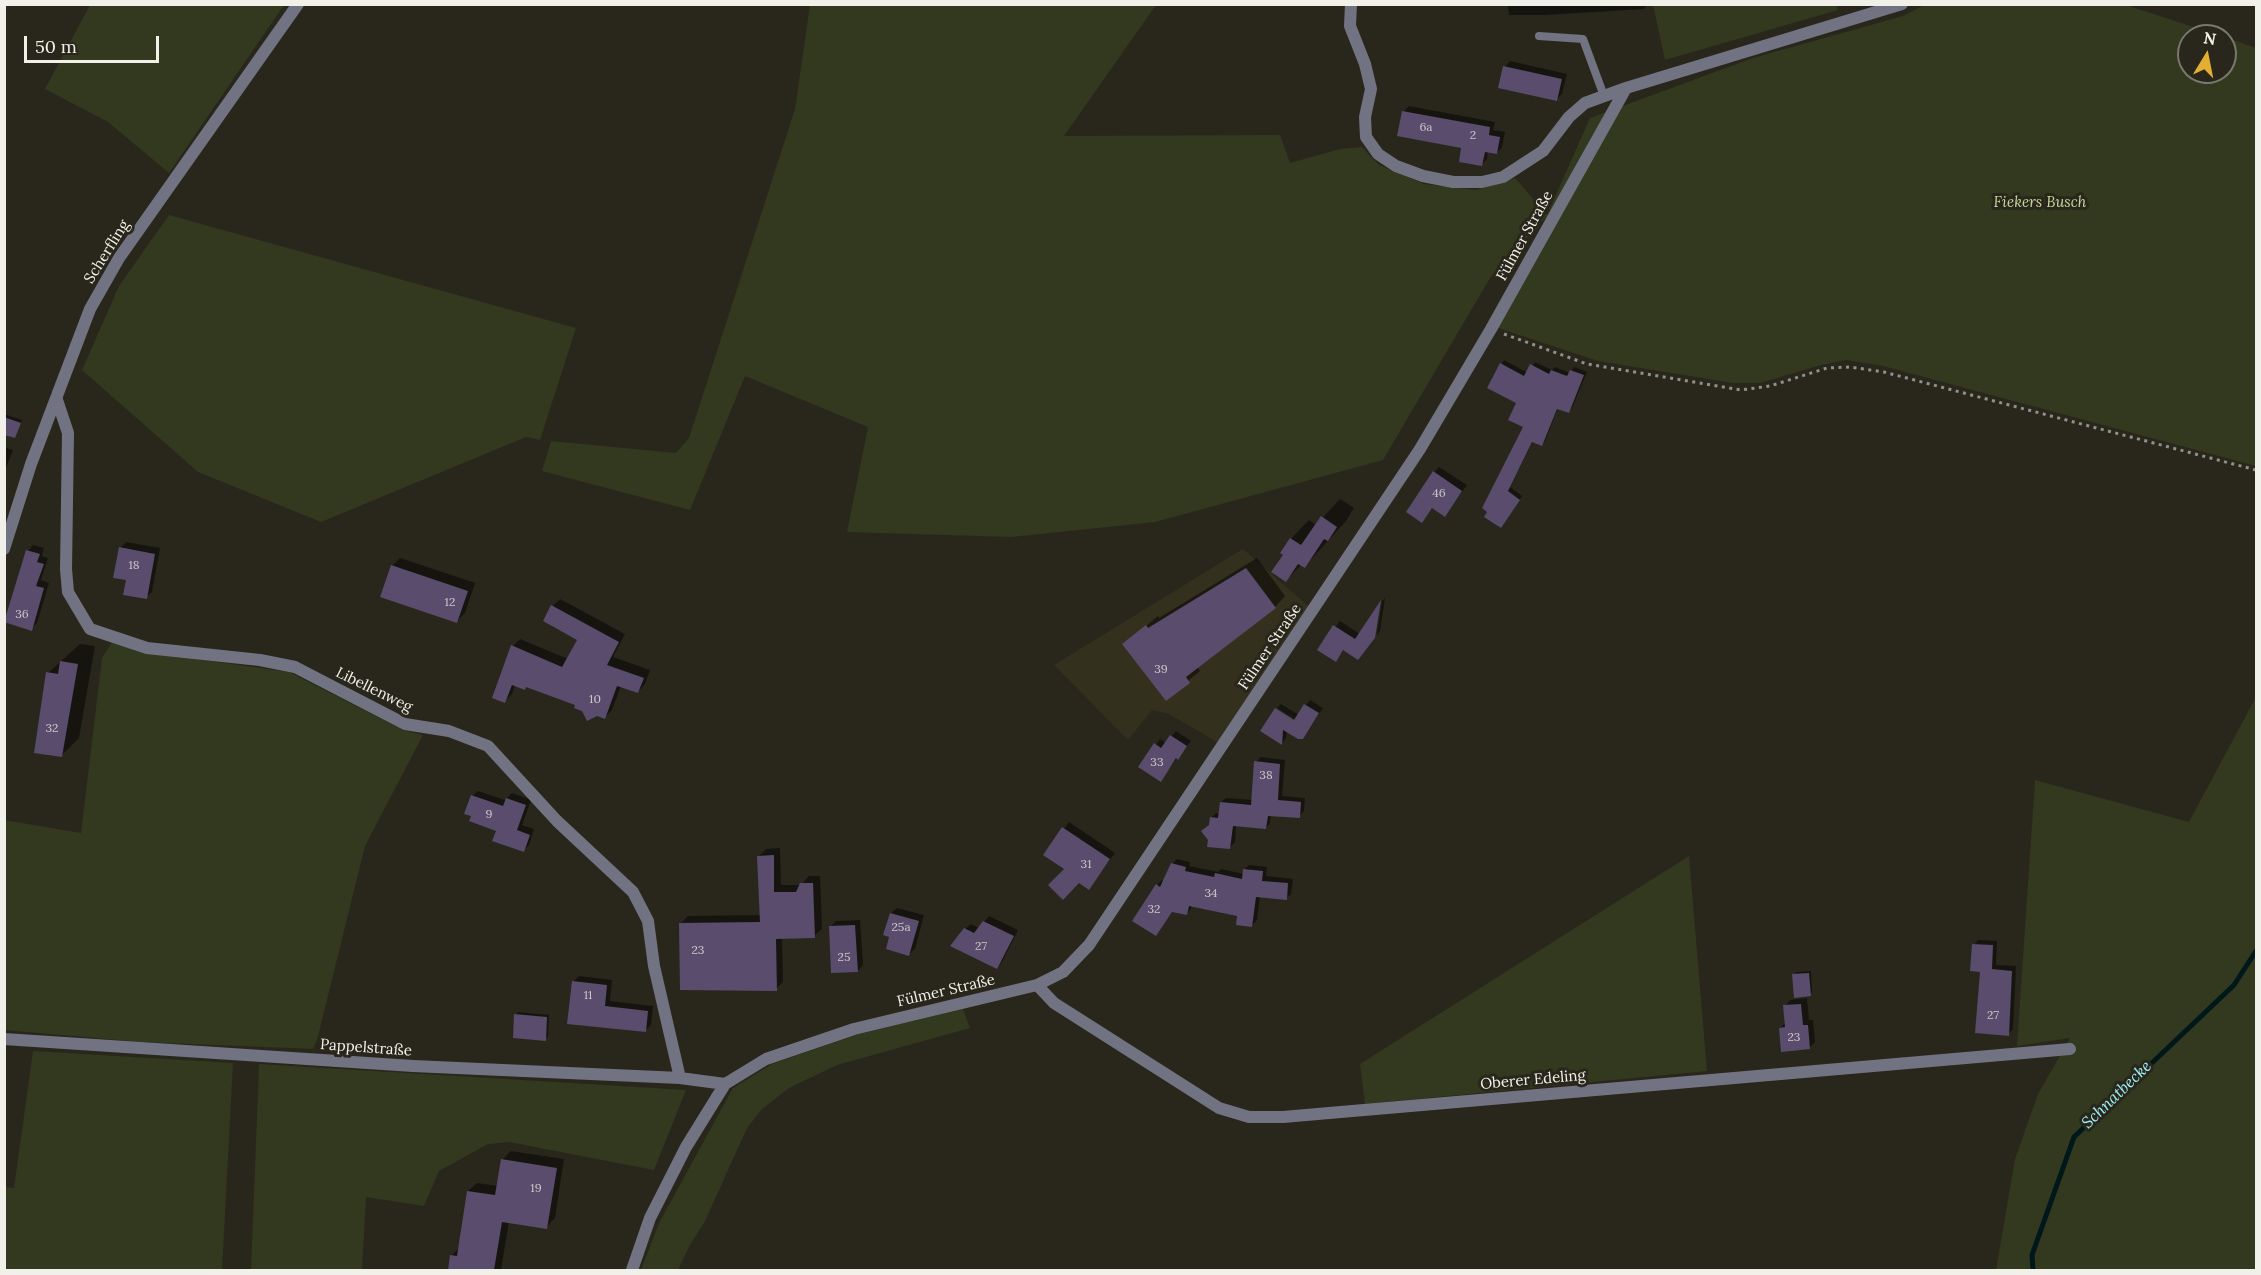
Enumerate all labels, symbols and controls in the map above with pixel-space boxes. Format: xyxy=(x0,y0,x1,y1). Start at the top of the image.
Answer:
scale bar xyxy=(27,24,162,62)
north arrow xyxy=(2177,24,2237,84)
text: N xyxy=(2202,27,2218,49)
text: 50 m xyxy=(35,35,77,58)
house number: 6a xyxy=(1419,121,1433,135)
house number: 2 xyxy=(1470,129,1476,143)
street label: Fülmer Straße xyxy=(1493,188,1557,284)
park label: Fiekers Busch xyxy=(1994,194,2086,212)
street label: Scherfling xyxy=(80,217,134,287)
house number: 46 xyxy=(1432,487,1446,501)
house number: 18 xyxy=(128,559,140,573)
house number: 12 xyxy=(445,596,455,610)
street label: Fülmer Straße xyxy=(1235,601,1305,693)
house number: 36 xyxy=(15,608,29,622)
house number: 39 xyxy=(1154,663,1168,677)
street label: Libellenweg xyxy=(333,664,415,716)
house number: 10 xyxy=(589,693,601,707)
house number: 32 xyxy=(45,722,59,736)
house number: 33 xyxy=(1150,756,1164,770)
house number: 38 xyxy=(1259,769,1273,783)
house number: 9 xyxy=(486,808,492,822)
house number: 31 xyxy=(1080,858,1092,872)
house number: 34 xyxy=(1204,887,1218,901)
house number: 32 xyxy=(1147,903,1161,917)
house number: 25a xyxy=(891,921,911,935)
house number: 27 xyxy=(975,940,987,954)
house number: 23 xyxy=(692,944,704,958)
house number: 25 xyxy=(838,951,850,965)
street label: Fülmer Straße xyxy=(895,971,997,1011)
house number: 11 xyxy=(584,989,592,1003)
house number: 27 xyxy=(1987,1009,1999,1023)
house number: 23 xyxy=(1788,1031,1800,1045)
street label: Pappelstraße xyxy=(319,1036,413,1060)
water label: Schnatbecke xyxy=(2078,1057,2156,1133)
street label: Oberer Edeling xyxy=(1479,1066,1587,1094)
house number: 19 xyxy=(530,1182,542,1196)

